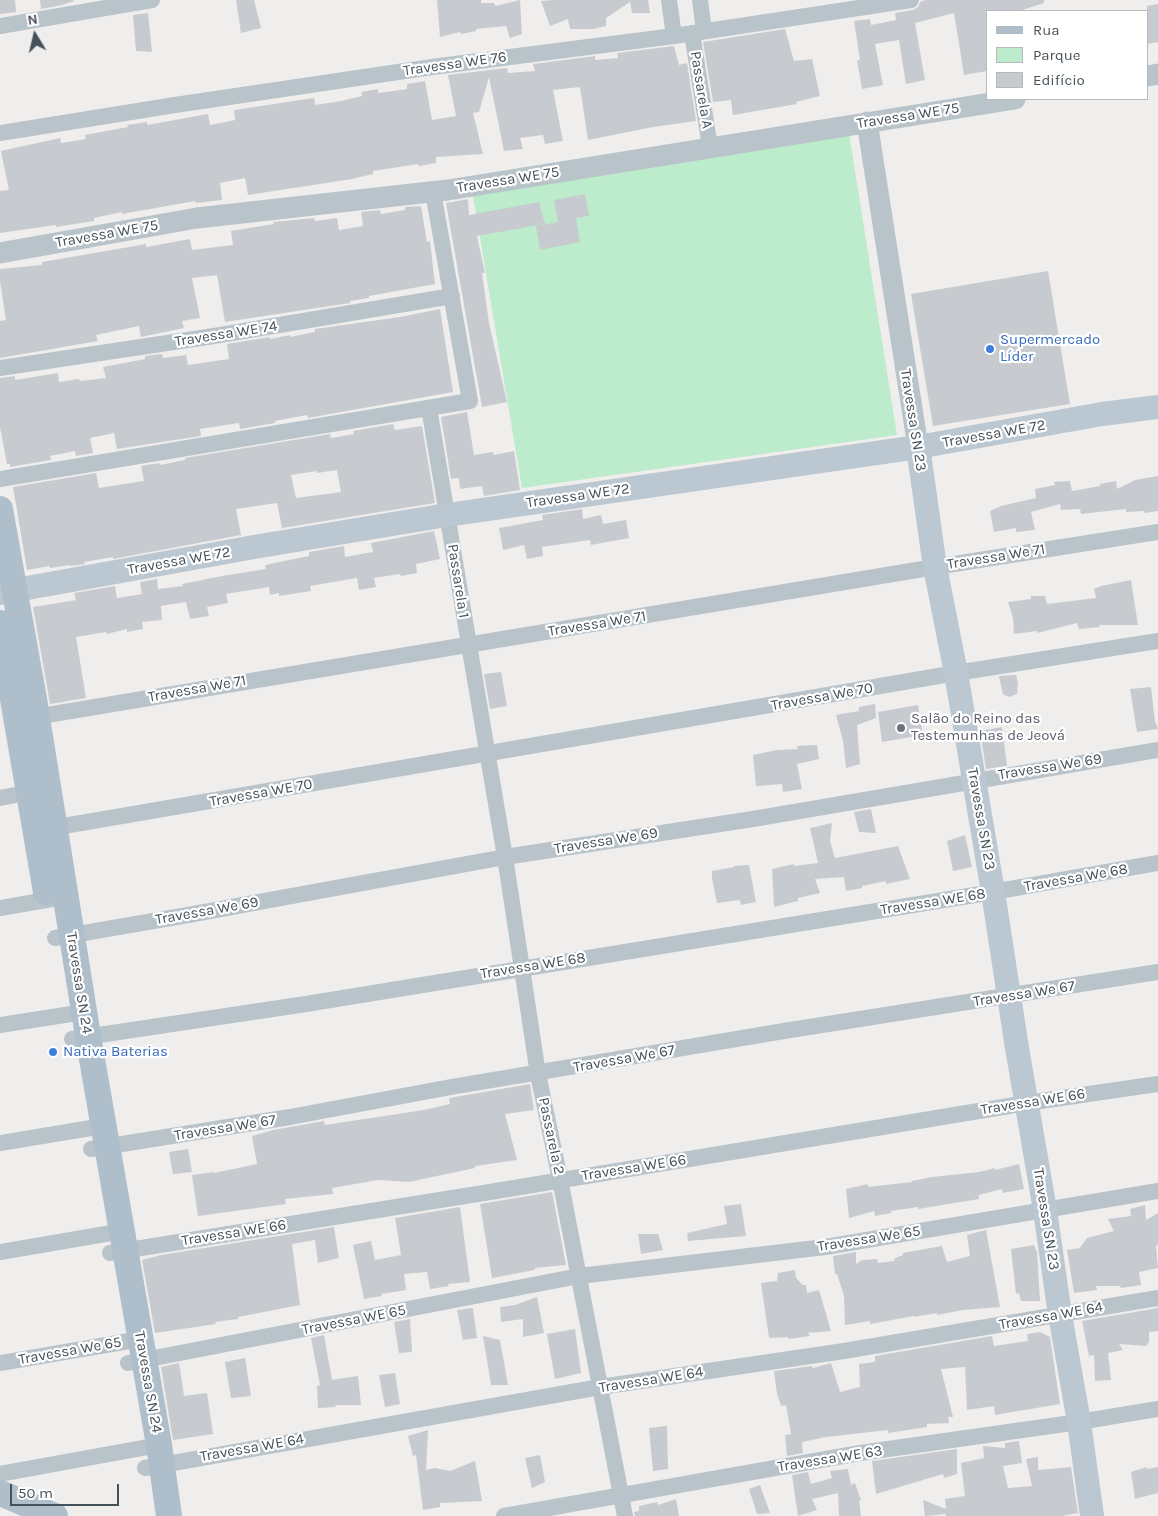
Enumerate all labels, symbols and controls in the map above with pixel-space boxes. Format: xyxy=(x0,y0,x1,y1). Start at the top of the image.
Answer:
north arrow xyxy=(10,10,60,60)
legend xyxy=(986,10,1148,100)
text: N xyxy=(26,11,39,29)
text: Rua xyxy=(1033,21,1060,39)
text: Parque xyxy=(1033,46,1081,64)
street label: Travessa WE 76 xyxy=(402,48,508,80)
street label: Passarela A xyxy=(686,50,716,130)
text: Edifício xyxy=(1033,71,1085,89)
street label: Travessa WE 75 xyxy=(855,99,961,133)
street label: Travessa WE 75 xyxy=(455,163,561,197)
street label: Travessa WE 75 xyxy=(54,216,160,252)
street label: Travessa WE 74 xyxy=(173,317,279,351)
place label: Supermercado Líder xyxy=(1000,331,1100,366)
marker: Supermercado Líder xyxy=(984,343,996,355)
street label: Travessa SN 23 xyxy=(896,368,930,472)
street label: Travessa WE 72 xyxy=(941,416,1047,452)
street label: Travessa WE 72 xyxy=(525,480,631,512)
street label: Travessa We 71 xyxy=(946,540,1046,574)
street label: Travessa WE 72 xyxy=(126,543,232,579)
street label: Passarela 1 xyxy=(443,543,473,619)
street label: Travessa We 71 xyxy=(547,607,647,641)
street label: Travessa We 71 xyxy=(147,672,247,706)
street label: Travessa We 70 xyxy=(770,679,874,715)
place label: Salão do Reino das Testemunhas de Jeová xyxy=(911,710,1065,745)
marker: Salão do Reino das Testemunhas de Jeová xyxy=(895,722,907,734)
street label: Travessa We 69 xyxy=(997,750,1103,784)
street label: Travessa SN 23 xyxy=(963,767,999,871)
street label: Travessa WE 70 xyxy=(208,775,314,811)
street label: Travessa We 69 xyxy=(553,824,659,858)
street label: Travessa We 68 xyxy=(1023,860,1129,896)
street label: Travessa WE 68 xyxy=(879,885,987,919)
street label: Travessa We 69 xyxy=(154,893,260,929)
street label: Travessa SN 24 xyxy=(62,931,96,1035)
street label: Travessa WE 68 xyxy=(479,949,587,983)
street label: Travessa We 67 xyxy=(972,977,1076,1011)
street label: Travessa We 67 xyxy=(572,1041,676,1077)
place label: Nativa Baterias xyxy=(63,1043,168,1061)
marker: Nativa Baterias xyxy=(47,1046,59,1058)
street label: Travessa WE 66 xyxy=(979,1085,1087,1119)
street label: Passarela 2 xyxy=(534,1096,568,1176)
street label: Travessa We 67 xyxy=(173,1111,277,1145)
street label: Travessa WE 66 xyxy=(580,1151,688,1185)
street label: Travessa SN 23 xyxy=(1029,1167,1063,1271)
street label: Travessa WE 66 xyxy=(180,1216,288,1250)
street label: Travessa We 65 xyxy=(816,1222,922,1256)
street label: Travessa WE 64 xyxy=(998,1298,1104,1334)
street label: Travessa WE 65 xyxy=(301,1301,407,1339)
street label: Travessa SN 24 xyxy=(130,1330,166,1434)
street label: Travessa We 65 xyxy=(17,1333,123,1369)
street label: Travessa WE 64 xyxy=(598,1363,704,1397)
street label: Travessa WE 64 xyxy=(199,1430,305,1466)
street label: Travessa WE 63 xyxy=(776,1442,884,1476)
scale bar xyxy=(12,1474,121,1506)
text: 50 m xyxy=(18,1484,53,1502)

